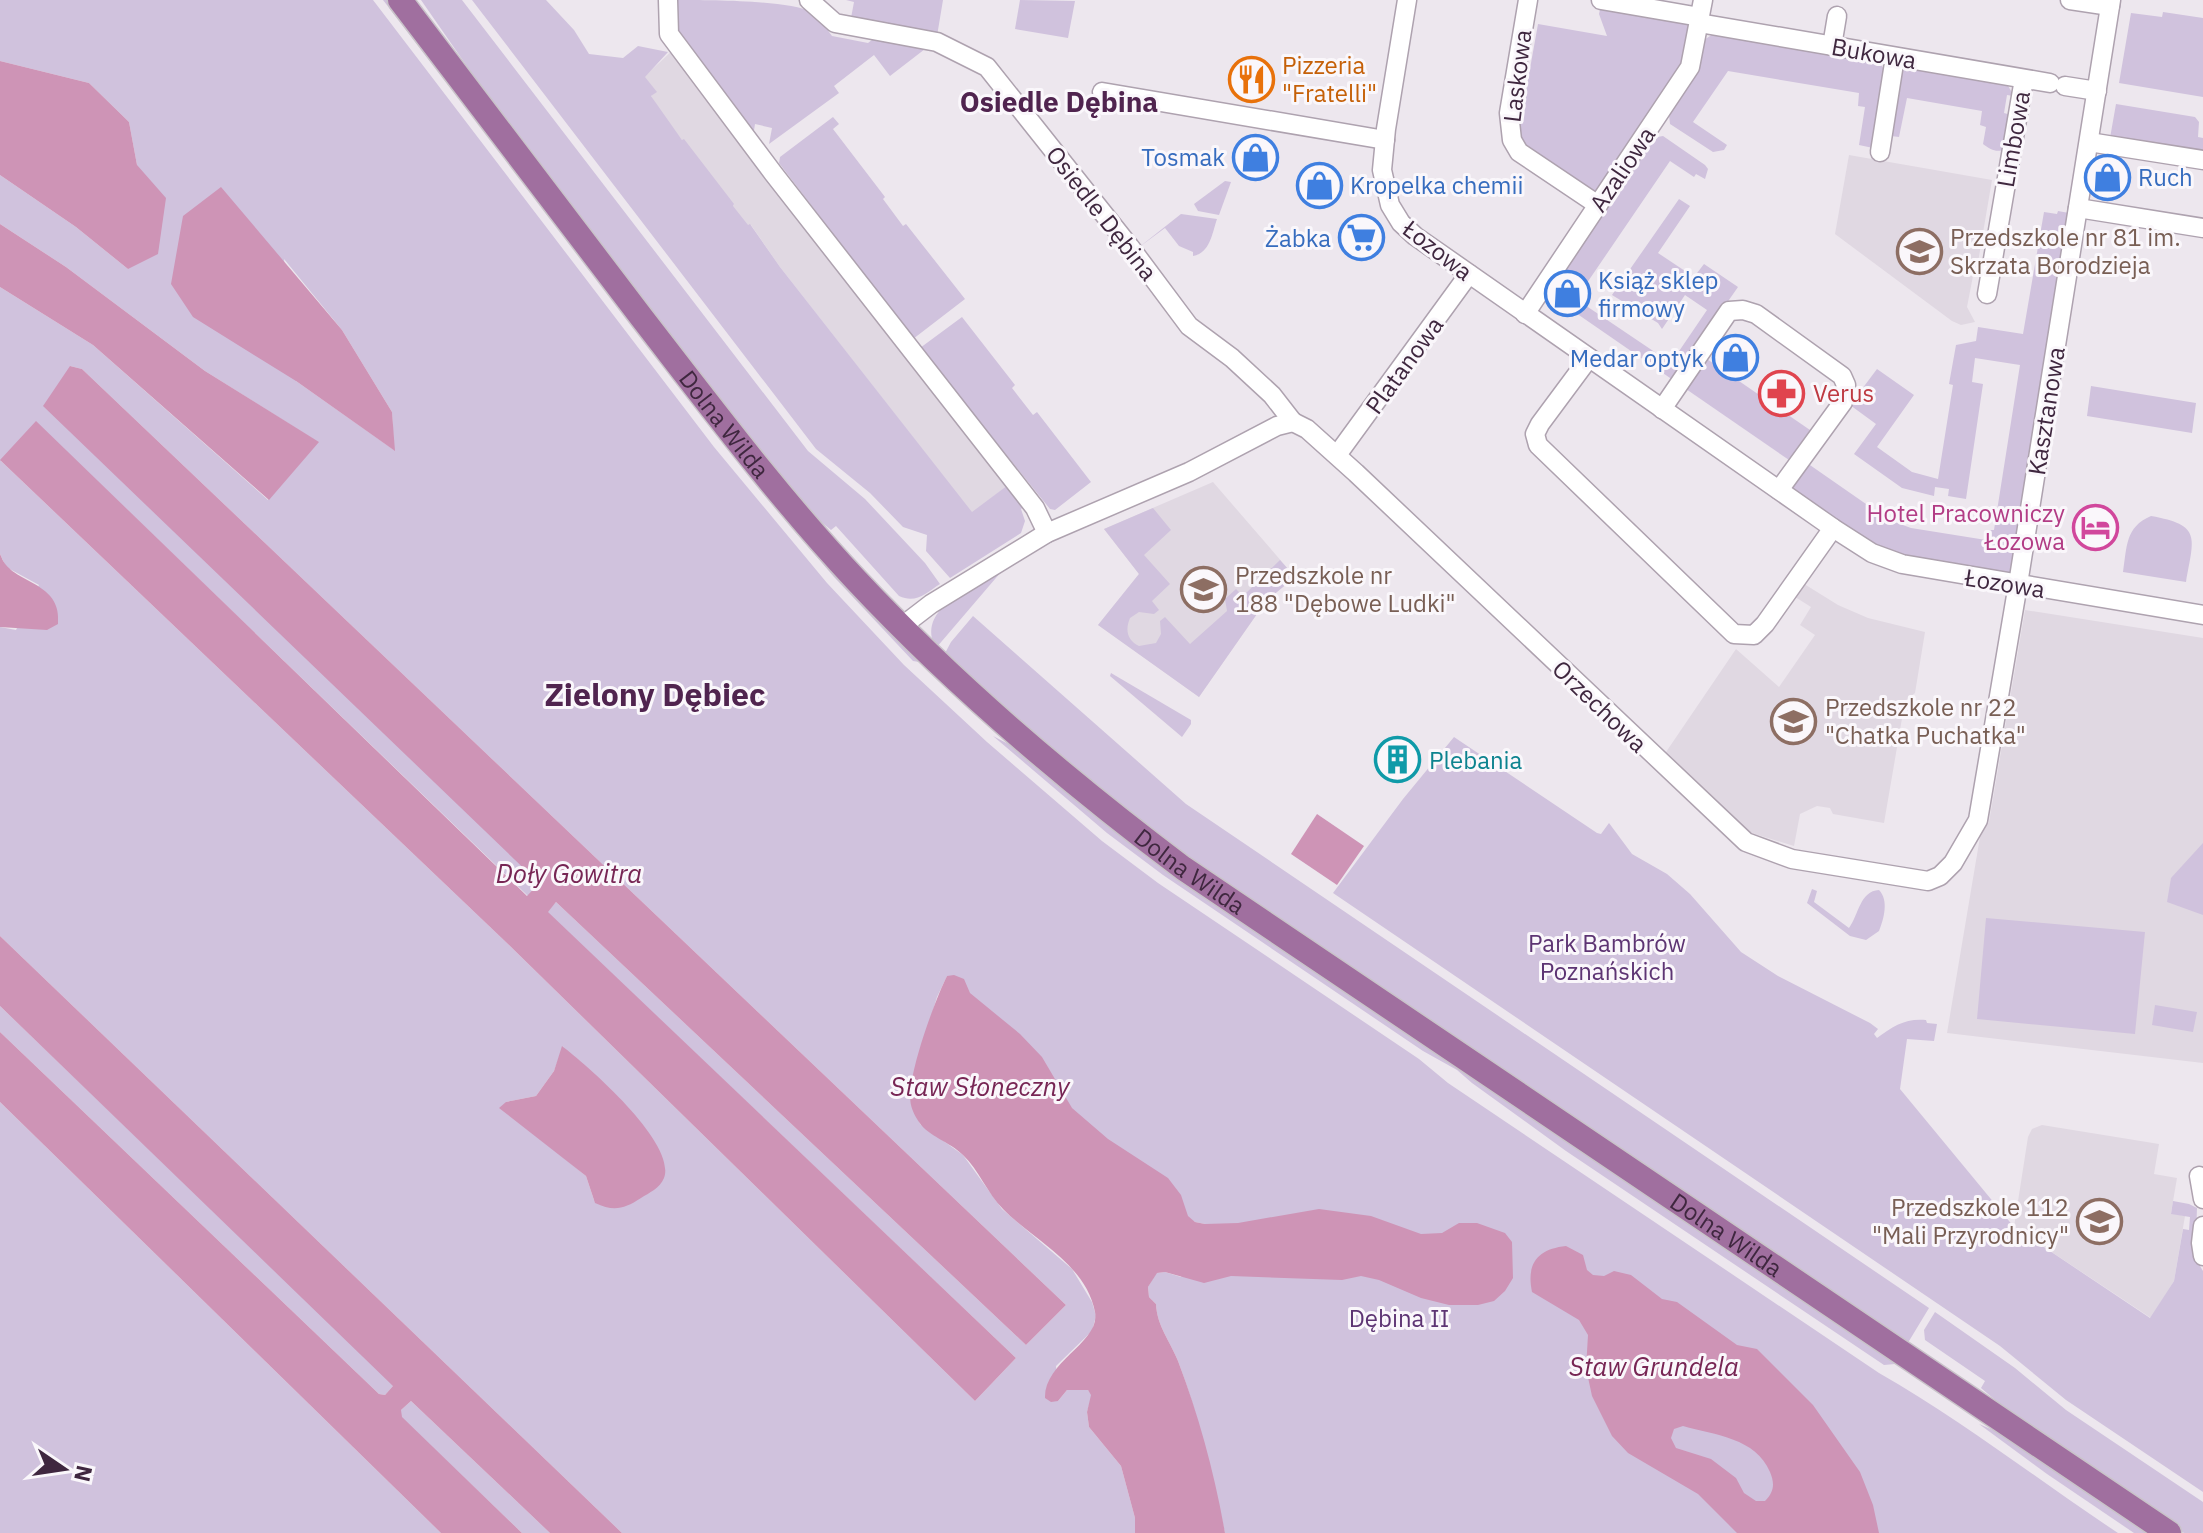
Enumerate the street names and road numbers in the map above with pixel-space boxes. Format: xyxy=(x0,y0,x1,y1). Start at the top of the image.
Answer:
street label: Laskowa xyxy=(1495,28,1539,124)
street label: Bukowa xyxy=(1829,30,1919,76)
street label: Limbowa xyxy=(1989,88,2037,190)
street label: Azaliowa xyxy=(1582,120,1662,218)
street label: Osiedle Dębina xyxy=(1039,139,1165,287)
street label: Łozowa xyxy=(1396,212,1480,288)
street label: Platanowa xyxy=(1358,310,1450,420)
street label: Kasztanowa xyxy=(2020,344,2072,477)
street label: Dolna Wilda xyxy=(672,364,777,485)
street label: Łozowa xyxy=(1962,561,2047,605)
street label: Orzechowa xyxy=(1546,653,1654,759)
street label: Dolna Wilda xyxy=(1128,821,1252,922)
street label: Dolna Wilda xyxy=(1664,1185,1789,1284)

